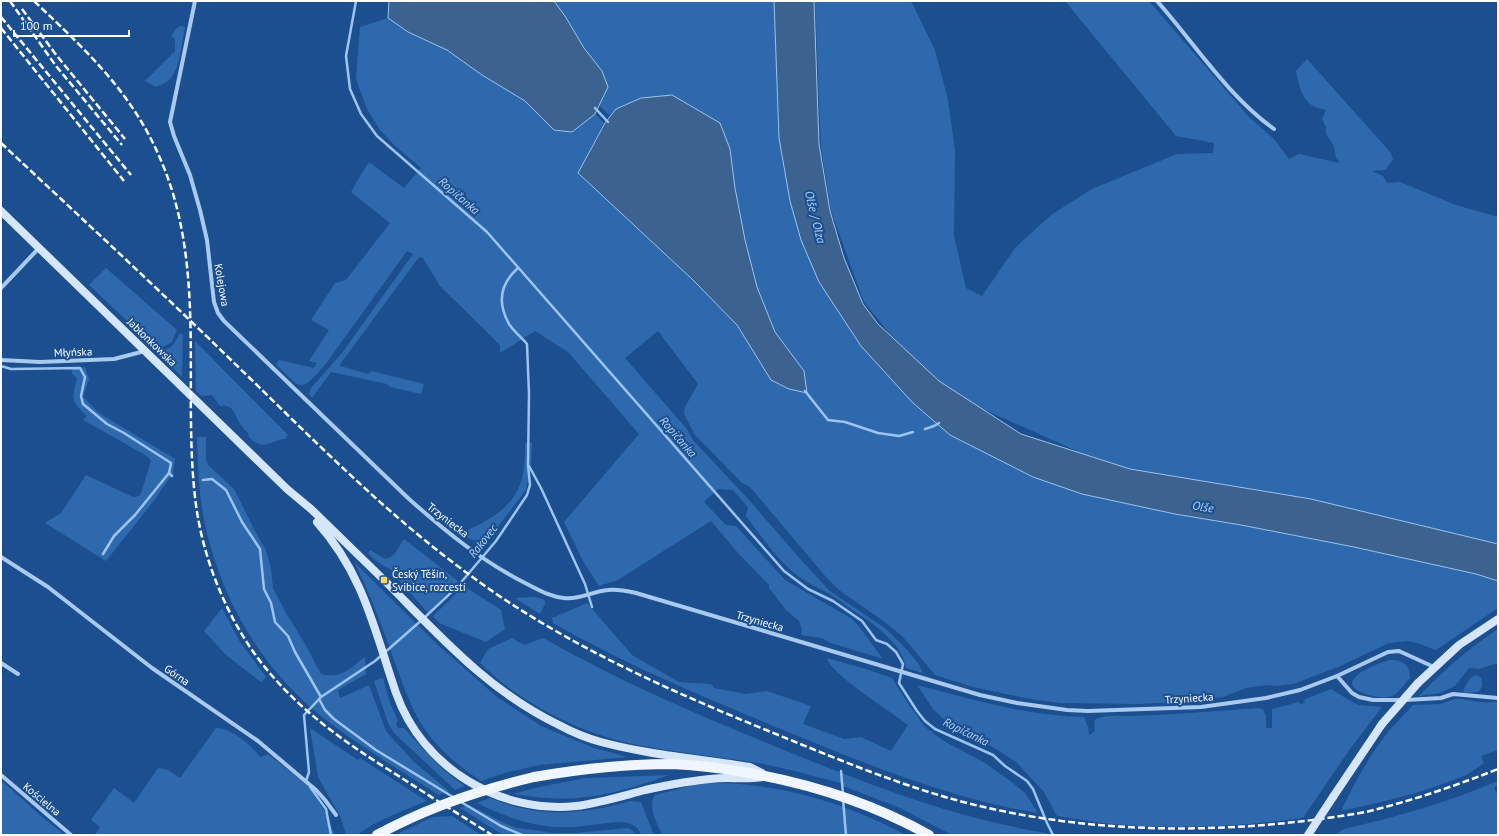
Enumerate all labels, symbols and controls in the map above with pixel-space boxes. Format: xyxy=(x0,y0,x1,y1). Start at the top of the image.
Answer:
scale bar xyxy=(14,12,129,38)
text: 100 m xyxy=(20,18,53,33)
water label: Ropičanka xyxy=(436,174,483,218)
water label: Olše / Olza xyxy=(802,189,829,245)
street label: Kolejowa xyxy=(211,263,233,307)
street label: Jabłonkowska xyxy=(123,314,180,369)
street label: Młyńska xyxy=(54,344,92,360)
water label: Ropičanka xyxy=(657,413,700,460)
water label: Olše xyxy=(1191,497,1215,516)
street label: Trzyniecka xyxy=(424,499,472,541)
water label: Rakovec xyxy=(465,520,501,561)
place label: Český Těšín, Svibice, rozcestí xyxy=(392,567,466,594)
marker: Český Těšín, Svibice, rozcestí xyxy=(379,575,389,585)
street label: Trzyniecka xyxy=(735,608,785,634)
street label: Górna xyxy=(162,661,192,689)
street label: Trzyniecka xyxy=(1164,689,1214,707)
water label: Ropičanka xyxy=(941,714,992,749)
street label: Kościelna xyxy=(20,779,64,819)

